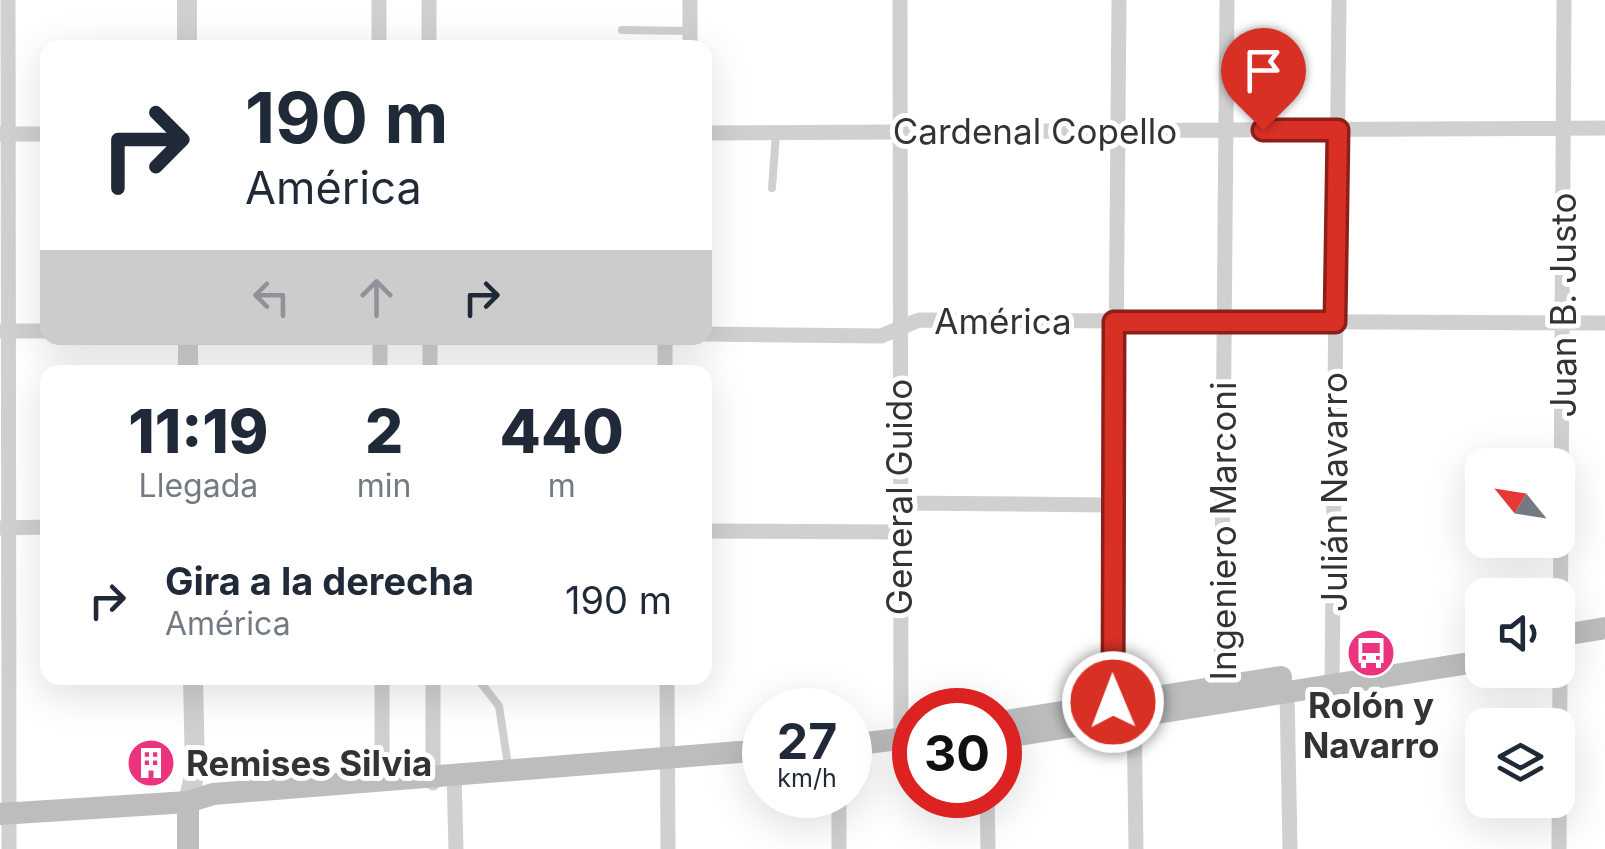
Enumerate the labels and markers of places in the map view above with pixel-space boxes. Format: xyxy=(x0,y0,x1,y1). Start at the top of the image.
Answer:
pin xyxy=(1221,28,1306,131)
bus stop icon: Rolón y Navarro xyxy=(1345,627,1397,679)
place label: Rolón y Navarro xyxy=(1303,684,1439,766)
building icon: Remises Silvia xyxy=(125,737,177,789)
place label: Remises Silvia xyxy=(186,742,432,784)

